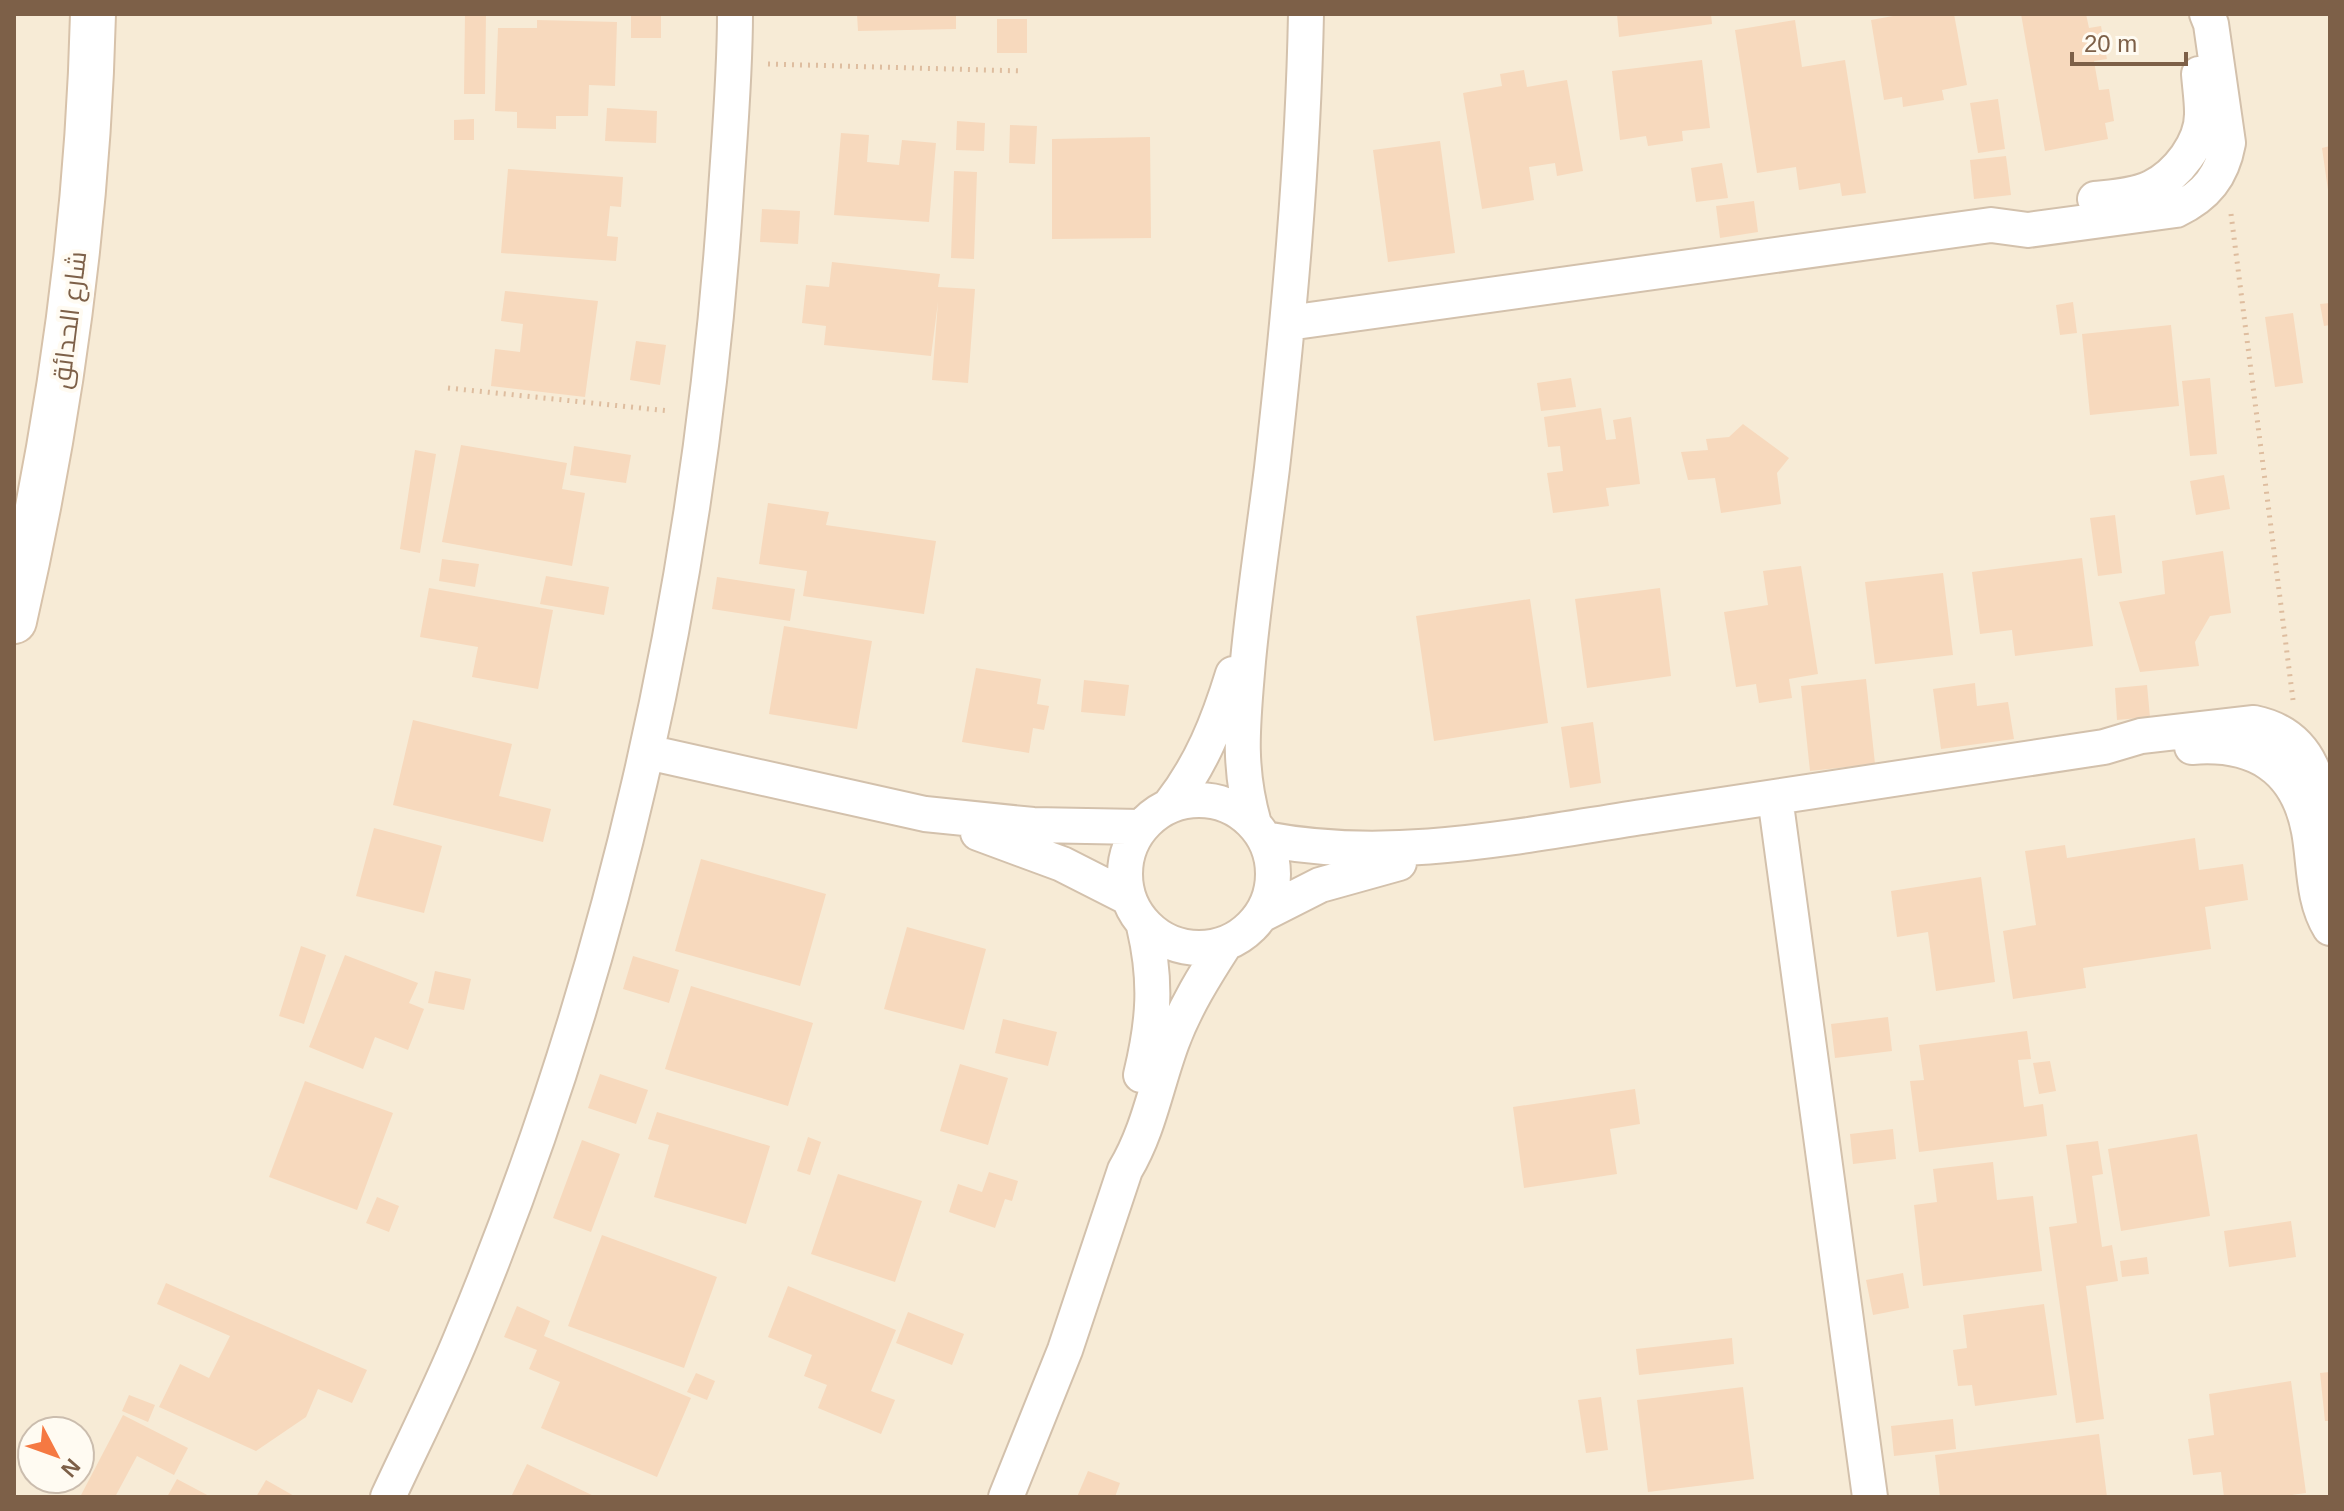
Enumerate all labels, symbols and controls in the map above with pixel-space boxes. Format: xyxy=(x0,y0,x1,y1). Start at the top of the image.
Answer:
scale bar xyxy=(2072,16,2186,66)
text: 20 m xyxy=(2084,30,2137,57)
street label: شارع الحدائق xyxy=(46,249,94,391)
north arrow xyxy=(16,1415,96,1495)
text: N xyxy=(56,1454,85,1482)

